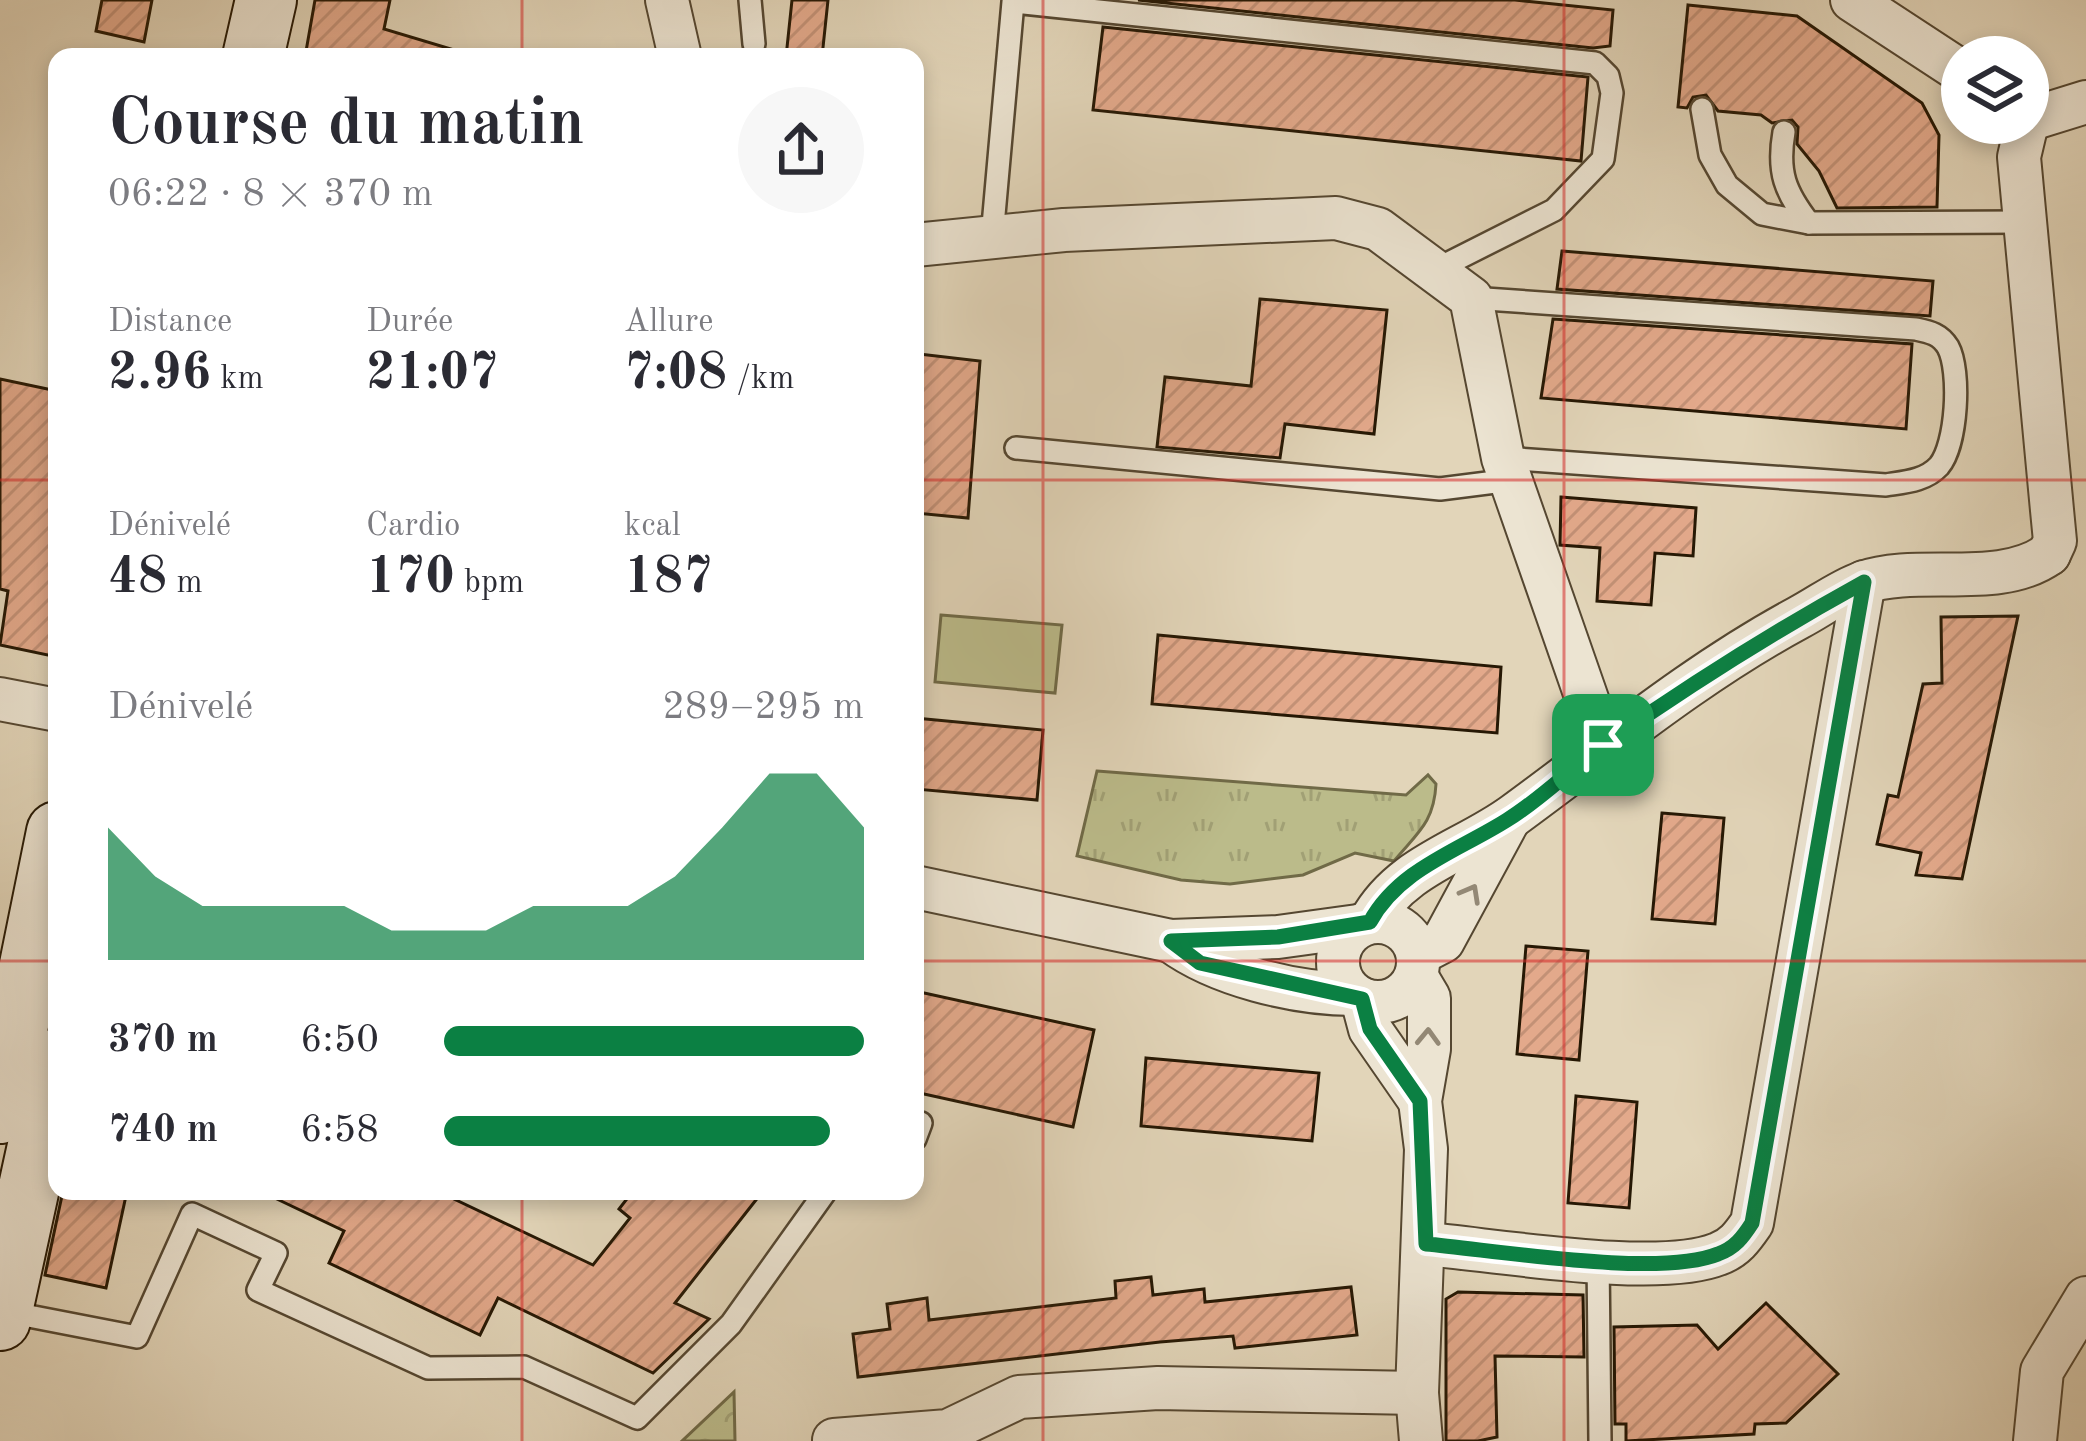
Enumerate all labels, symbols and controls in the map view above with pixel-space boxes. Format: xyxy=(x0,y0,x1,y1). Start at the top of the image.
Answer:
map controls xyxy=(1941,36,2049,144)
button: layers xyxy=(1941,36,2049,144)
button: share xyxy=(738,87,864,213)
text: Course du matin xyxy=(108,93,585,159)
text: 06:22 · 8 × 370 m xyxy=(108,175,433,214)
text: Distance xyxy=(108,306,232,339)
text: Durée xyxy=(366,306,453,339)
text: Allure xyxy=(624,306,713,339)
text: 2.96 xyxy=(108,349,211,400)
text: 21:07 xyxy=(366,349,499,400)
text: 7:08 xyxy=(624,349,727,400)
text: km xyxy=(211,363,264,396)
text: /km xyxy=(727,363,794,396)
text: Dénivelé xyxy=(108,510,231,543)
text: Cardio xyxy=(366,510,460,543)
text: kcal xyxy=(624,510,681,543)
text: 48 xyxy=(108,553,167,604)
text: 170 xyxy=(366,553,455,604)
text: 187 xyxy=(624,553,713,604)
text: m xyxy=(167,567,203,600)
text: bpm xyxy=(455,567,524,600)
text: Dénivelé xyxy=(108,688,253,727)
text: 289–295 m xyxy=(662,688,864,727)
pin xyxy=(1552,694,1654,796)
icon: arrive xyxy=(1570,712,1636,778)
one-way arrow xyxy=(1457,884,1480,906)
text: 370 m xyxy=(108,1021,218,1060)
text: 6:50 xyxy=(300,1021,379,1060)
one-way arrow xyxy=(1415,1027,1441,1046)
text: 740 m xyxy=(108,1111,218,1150)
text: 6:58 xyxy=(300,1111,379,1150)

